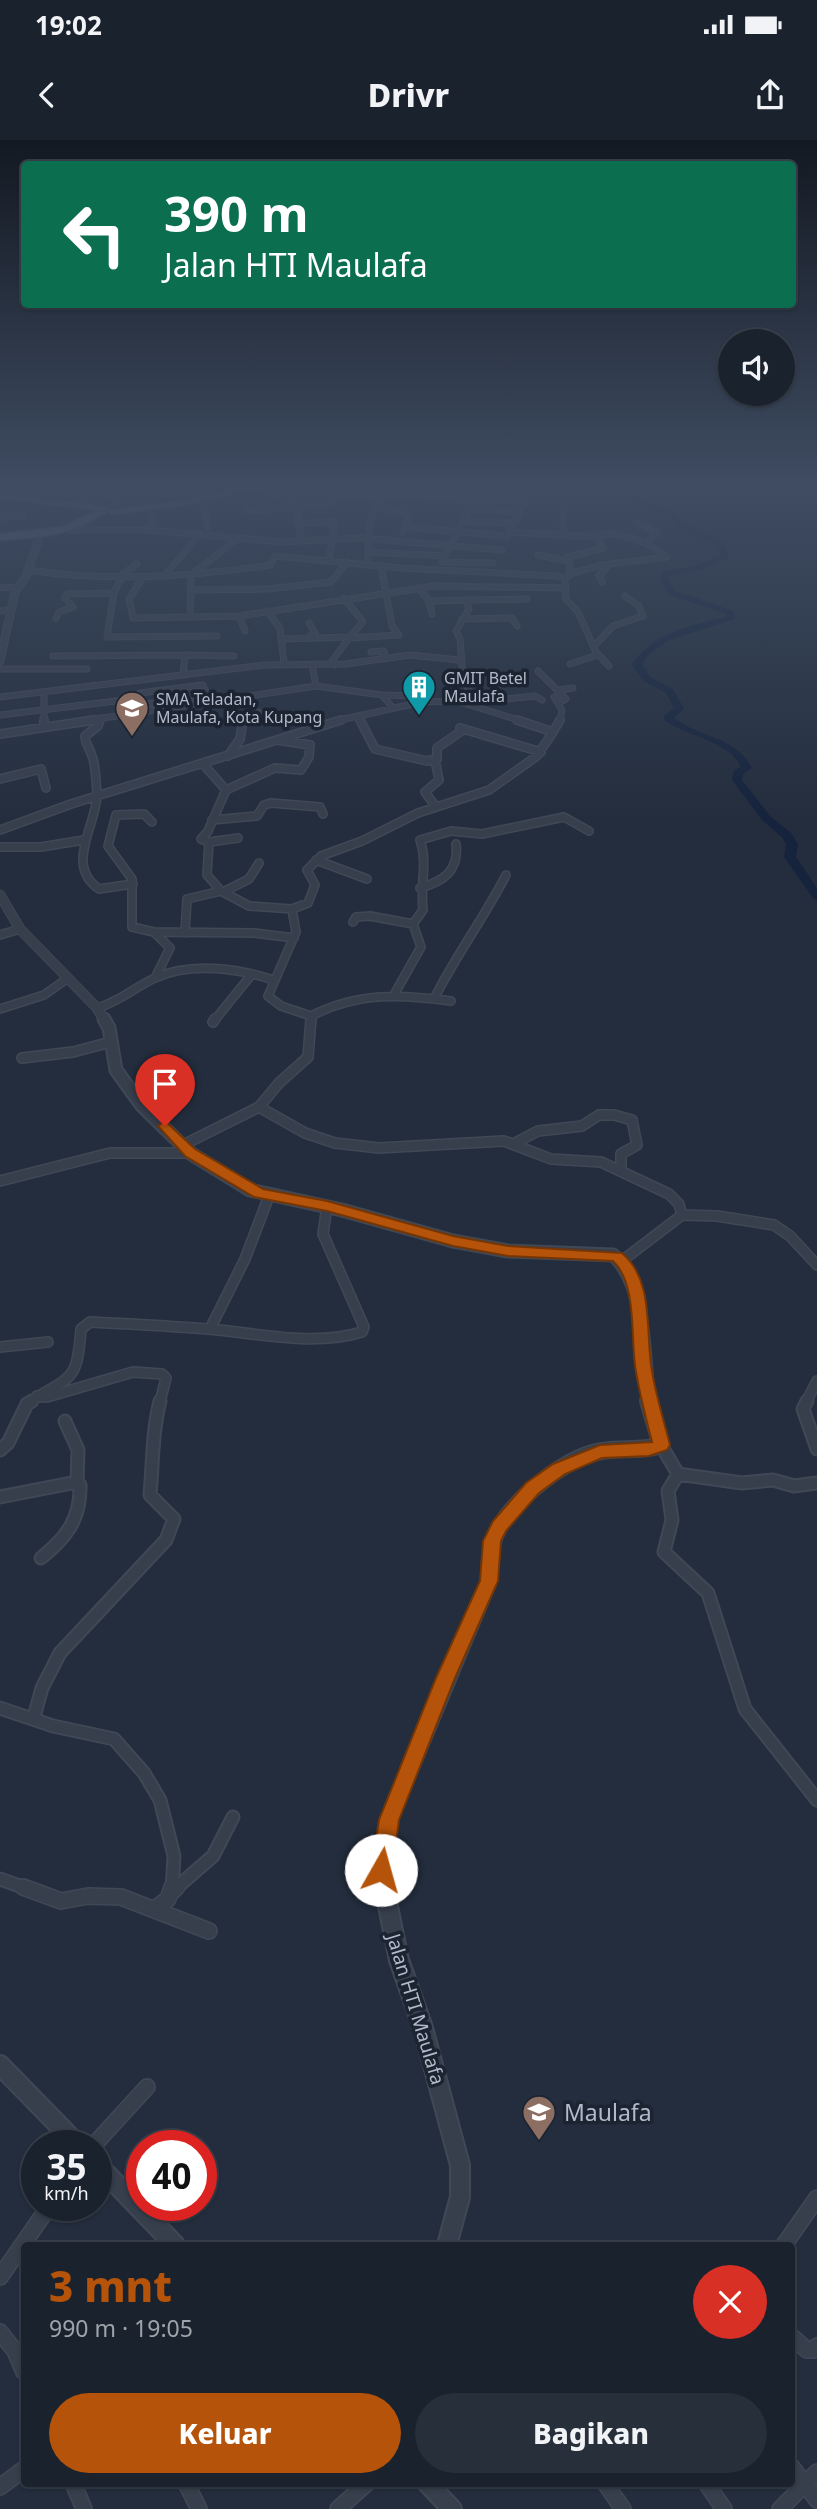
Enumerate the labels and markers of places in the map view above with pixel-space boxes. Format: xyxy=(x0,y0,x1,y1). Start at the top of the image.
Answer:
place label: GMIT Betel Maulafa xyxy=(444,667,527,707)
building icon: GMIT Betel Maulafa xyxy=(400,668,438,717)
place label: SMA Teladan, Maulafa, Kota Kupang xyxy=(156,688,322,728)
school or university icon: SMA Teladan, Maulafa, Kota Kupang xyxy=(113,689,151,738)
pin xyxy=(135,1054,195,1126)
school or university icon: Maulafa xyxy=(520,2093,558,2142)
place label: Maulafa xyxy=(564,2096,652,2128)

